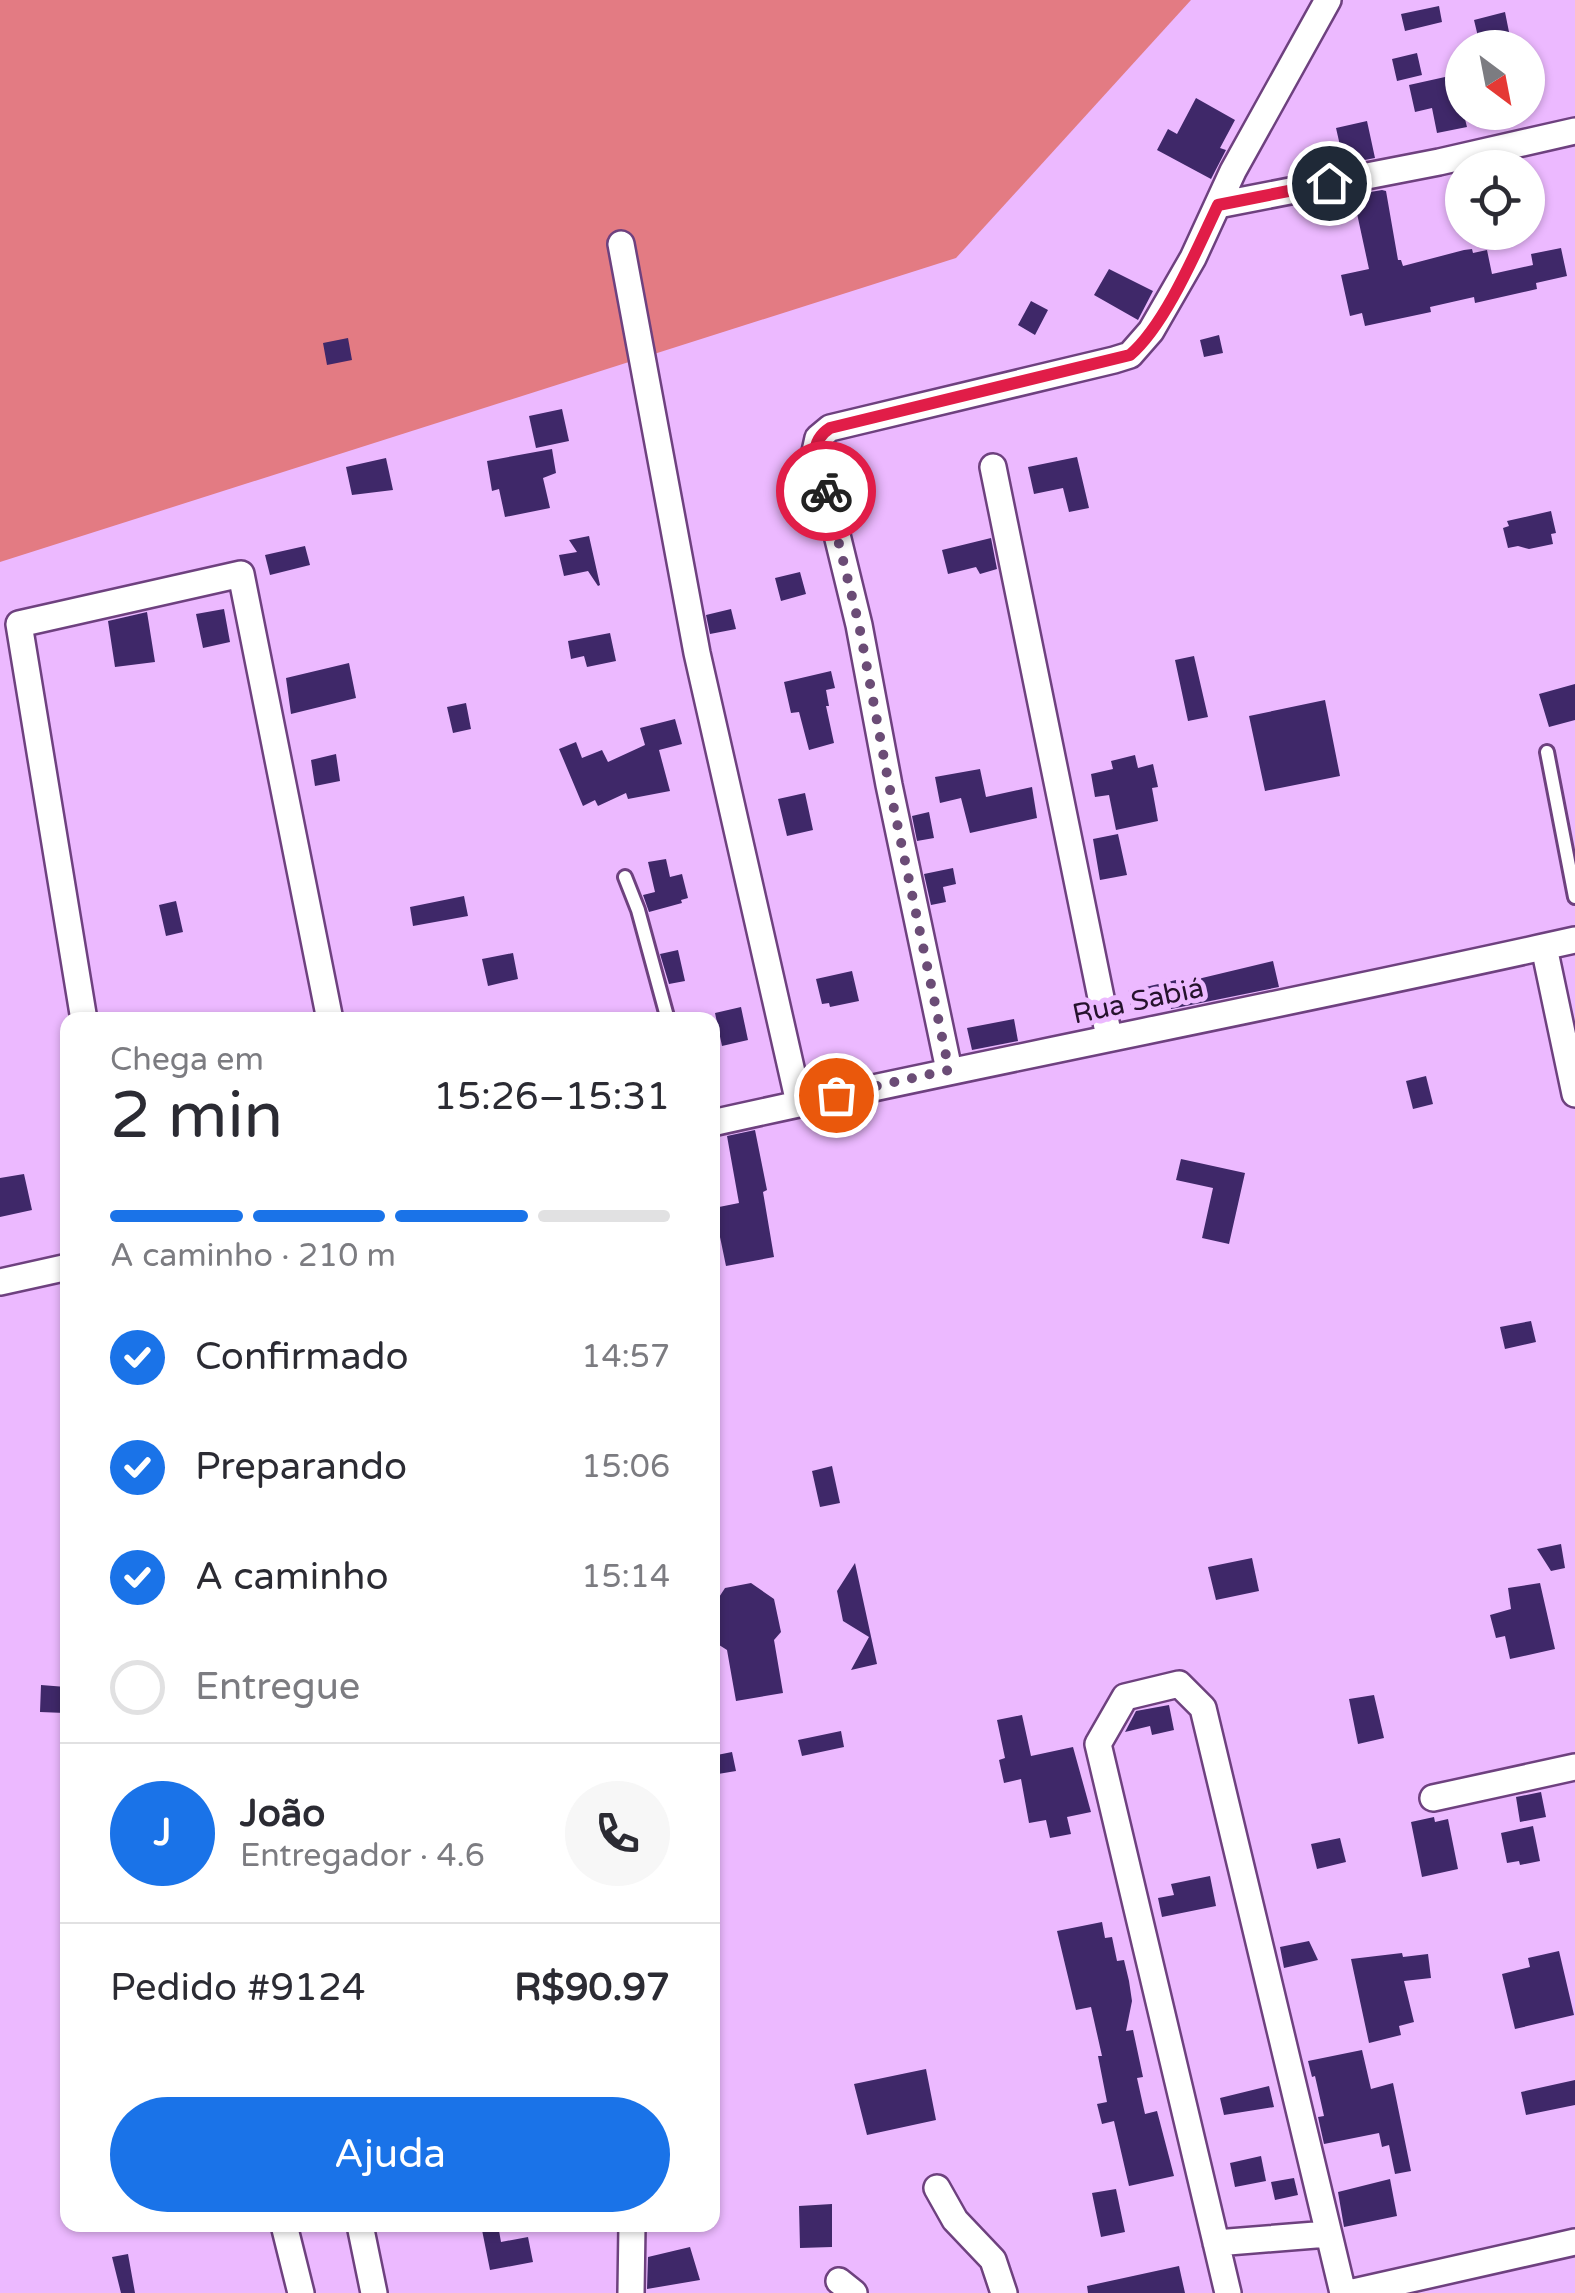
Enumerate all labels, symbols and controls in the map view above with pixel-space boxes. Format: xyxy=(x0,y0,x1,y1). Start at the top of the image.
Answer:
north arrow xyxy=(1445,30,1545,130)
map controls xyxy=(1445,30,1545,250)
pin xyxy=(1287,141,1372,226)
button: locate xyxy=(1445,150,1545,250)
icon: home xyxy=(1302,156,1357,211)
courier xyxy=(776,441,876,541)
icon: bike xyxy=(799,464,854,519)
street label: Rua Sabiá xyxy=(1069,971,1207,1031)
text: Chega em xyxy=(110,1041,264,1079)
pin xyxy=(794,1053,879,1138)
icon: bag xyxy=(809,1068,864,1123)
text: 15:26–15:31 xyxy=(433,1074,670,1120)
text: 2 min xyxy=(110,1077,283,1156)
text: A caminho · 210 m xyxy=(110,1237,396,1275)
icon: check xyxy=(110,1330,165,1385)
text: Confirmado xyxy=(195,1334,409,1380)
text: 14:57 xyxy=(581,1338,670,1376)
icon: check xyxy=(110,1440,165,1495)
text: Preparando xyxy=(195,1444,407,1490)
text: 15:06 xyxy=(581,1448,670,1486)
icon: check xyxy=(110,1550,165,1605)
text: A caminho xyxy=(195,1554,389,1600)
text: 15:14 xyxy=(581,1558,670,1596)
text: Entregue xyxy=(195,1664,360,1710)
button: phone xyxy=(565,1781,670,1886)
text: João xyxy=(240,1791,325,1837)
text: J xyxy=(154,1810,171,1856)
text: Entregador · 4.6 xyxy=(240,1837,485,1875)
text: Pedido #9124 xyxy=(110,1965,366,2011)
text: R$90.97 xyxy=(514,1965,670,2011)
button: Ajuda xyxy=(110,2097,670,2212)

